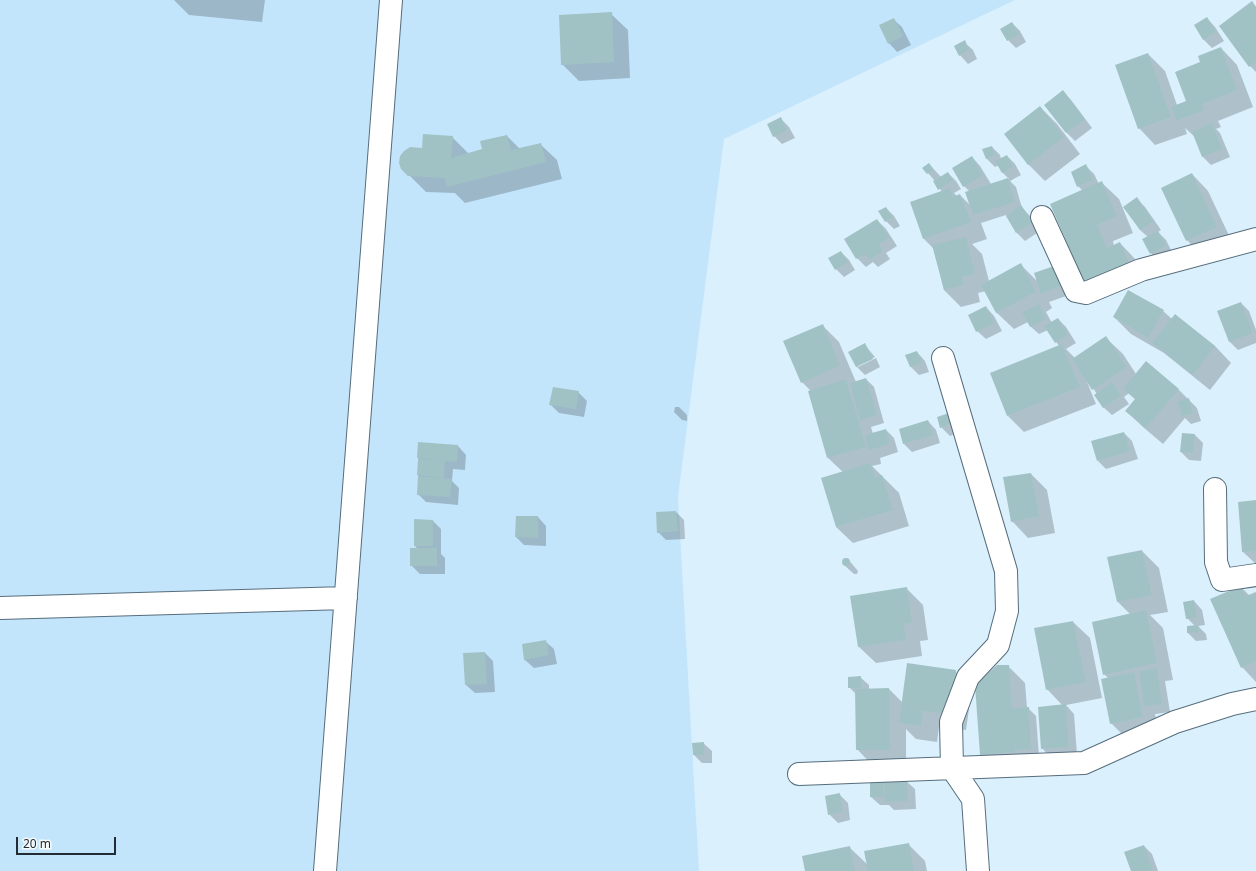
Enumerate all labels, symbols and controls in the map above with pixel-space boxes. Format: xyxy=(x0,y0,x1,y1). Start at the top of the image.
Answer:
scale bar xyxy=(18,829,118,855)
text: 20 m xyxy=(23,835,51,852)

